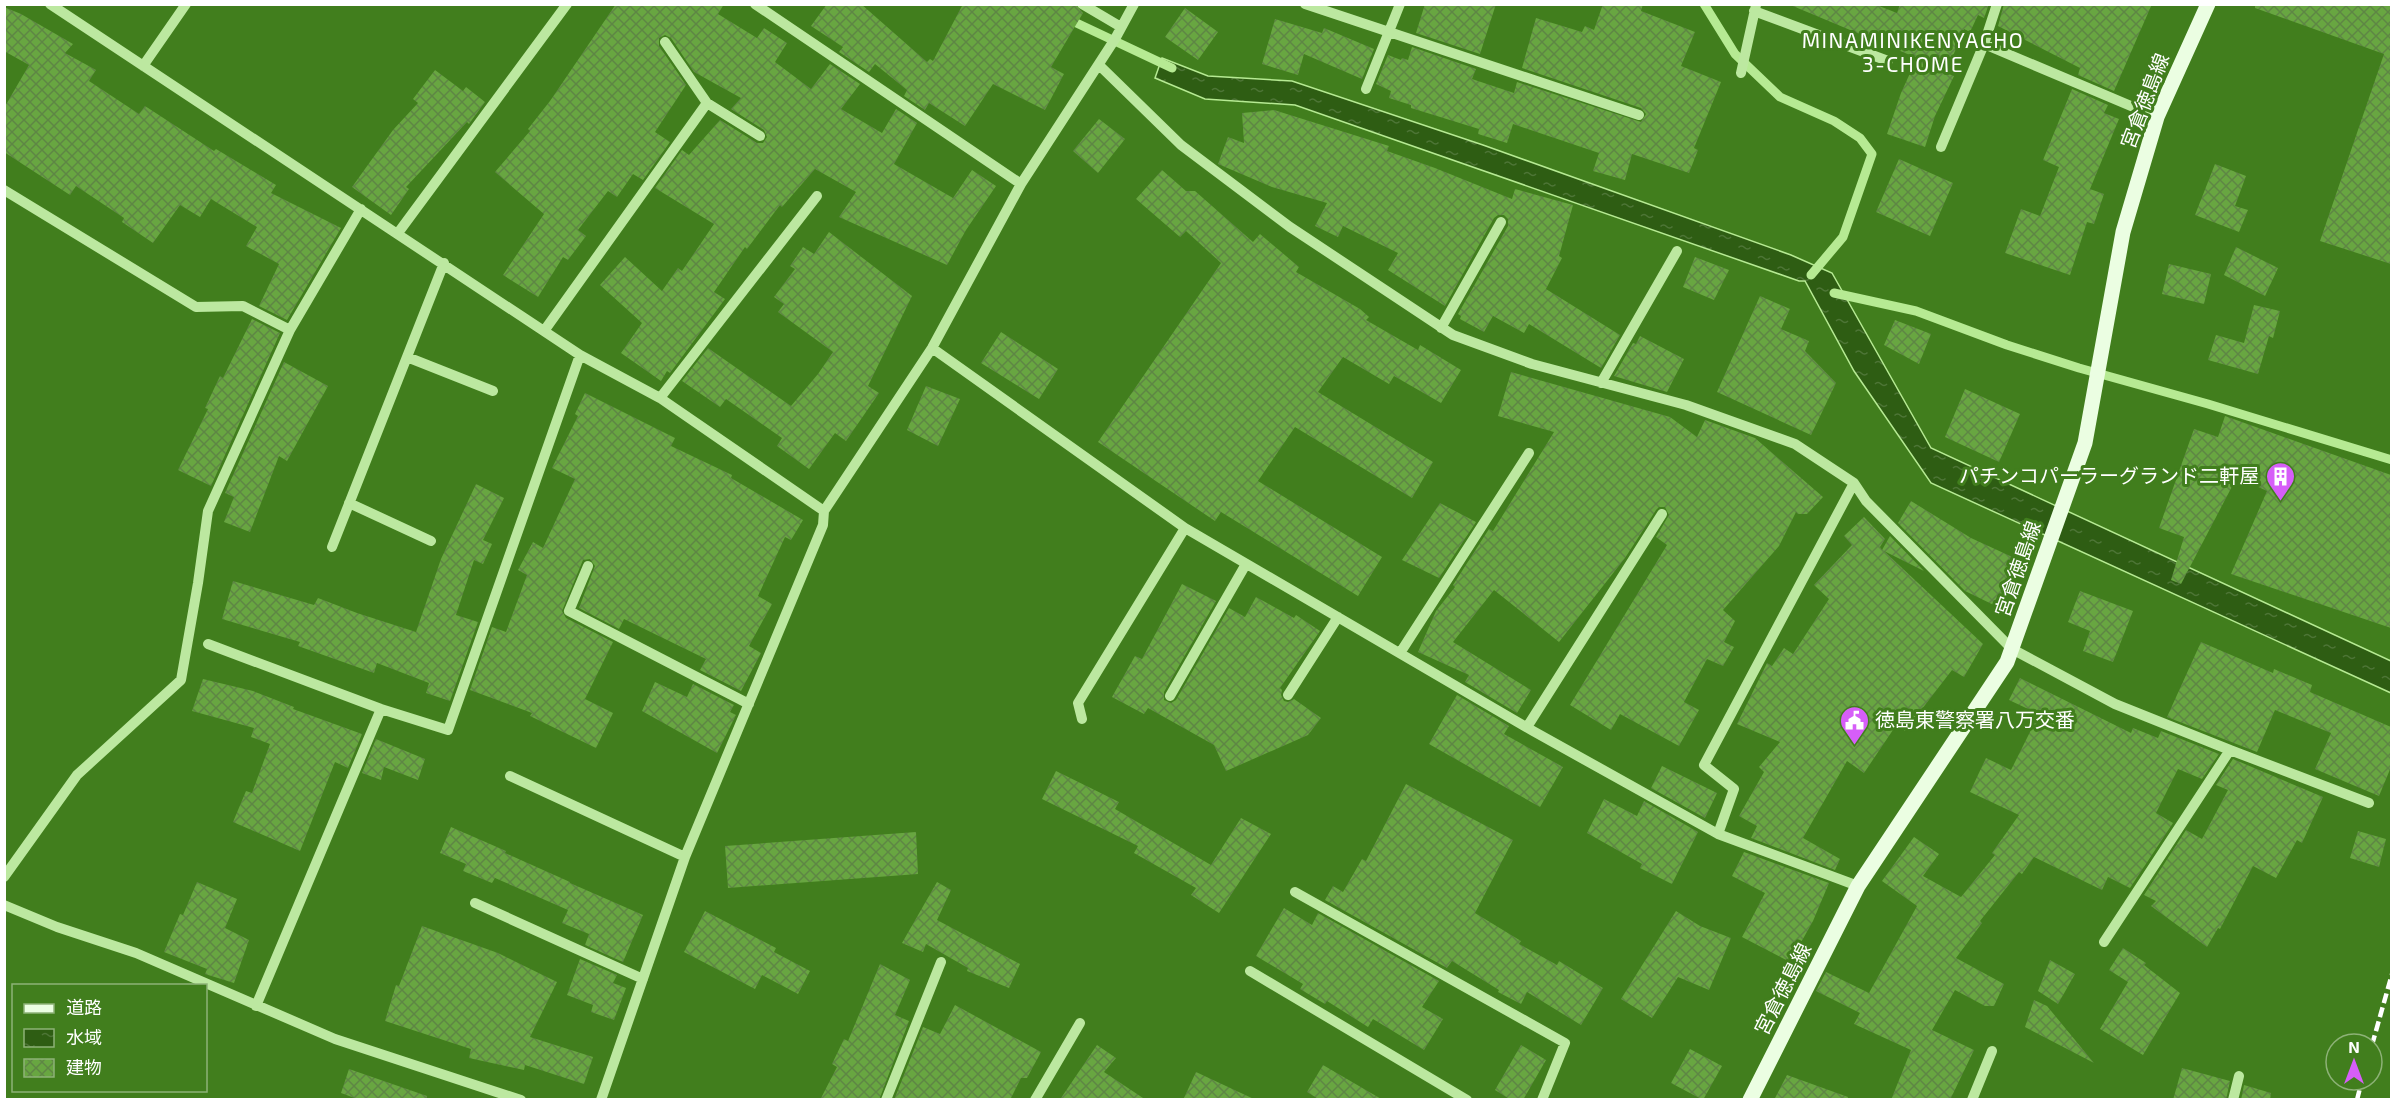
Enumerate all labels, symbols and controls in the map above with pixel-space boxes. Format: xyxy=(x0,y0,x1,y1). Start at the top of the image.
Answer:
district label: MINAMINIKENYACHO 3-CHOME xyxy=(1802,27,2024,76)
street label: 宮倉徳島線 xyxy=(2115,50,2173,152)
building icon: パチンコパーラーグランド二軒屋 xyxy=(2264,460,2296,502)
place label: パチンコパーラーグランド二軒屋 xyxy=(1959,463,2259,487)
street label: 宮倉徳島線 xyxy=(1989,517,2045,620)
public building icon: 徳島東警察署八万交番 xyxy=(1838,704,1870,746)
place label: 徳島東警察署八万交番 xyxy=(1875,707,2075,731)
street label: 宮倉徳島線 xyxy=(1749,939,1816,1039)
legend xyxy=(12,984,207,1092)
text: 道路 xyxy=(66,996,102,1018)
text: 水域 xyxy=(66,1026,102,1048)
north arrow xyxy=(2324,1032,2384,1092)
text: N xyxy=(2348,1037,2360,1056)
text: 建物 xyxy=(66,1056,102,1078)

